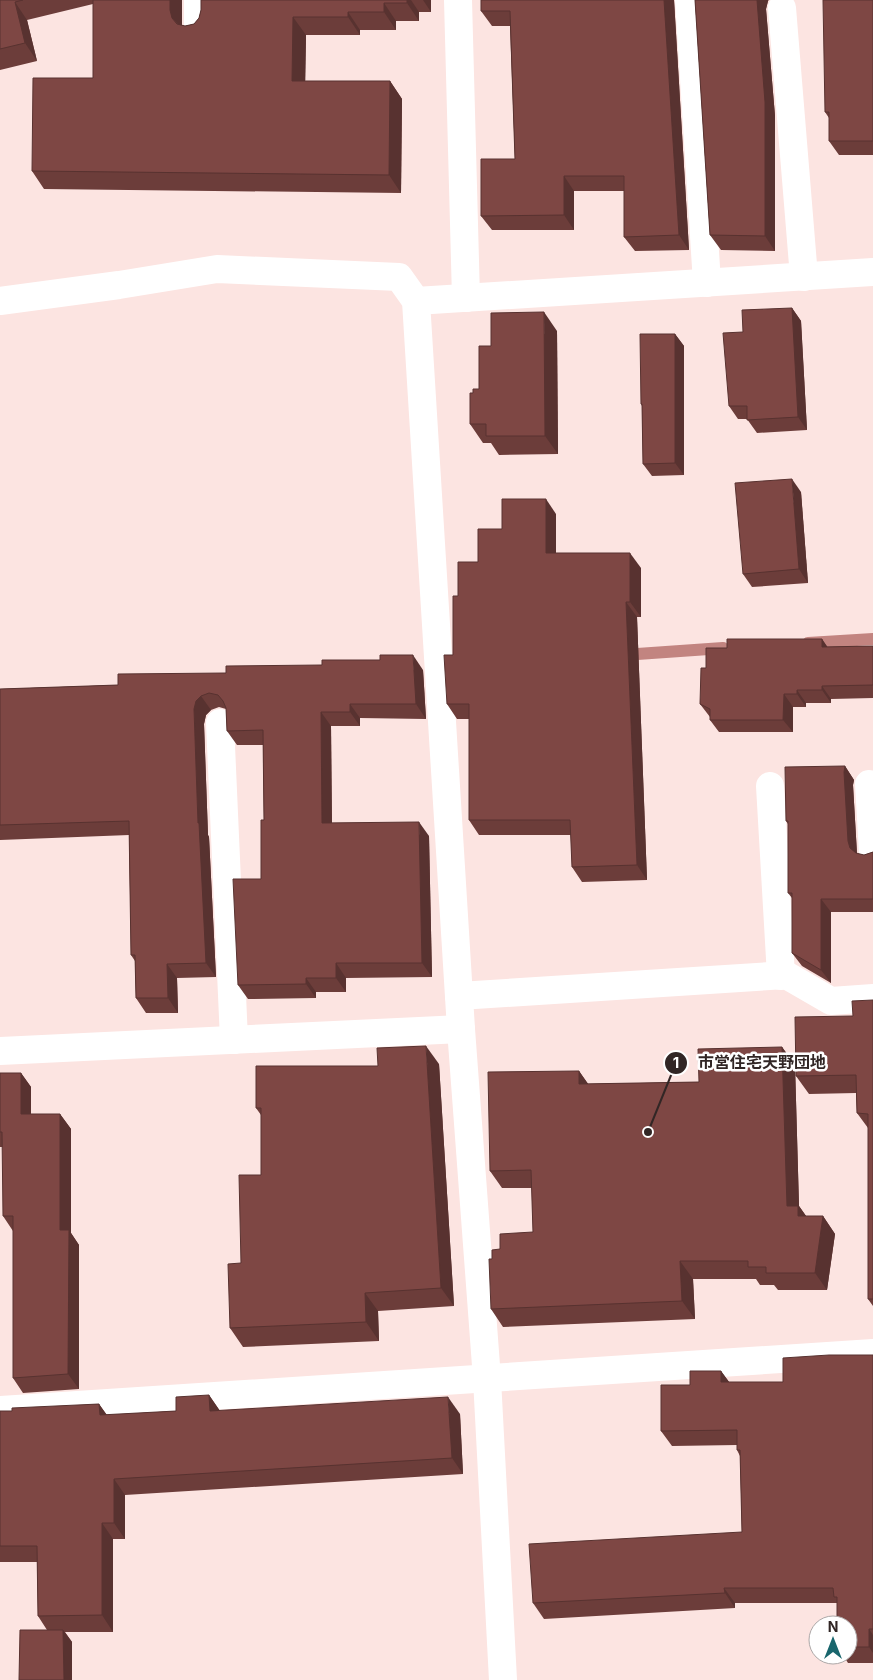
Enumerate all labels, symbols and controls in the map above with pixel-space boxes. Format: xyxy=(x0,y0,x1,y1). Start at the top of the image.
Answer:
callout: 市営住宅天野団地 xyxy=(663,1047,836,1078)
text: 市営住宅天野団地 xyxy=(698,1052,826,1072)
text: 1 xyxy=(673,1053,679,1072)
north arrow xyxy=(808,1615,858,1665)
text: N xyxy=(828,1618,838,1635)

